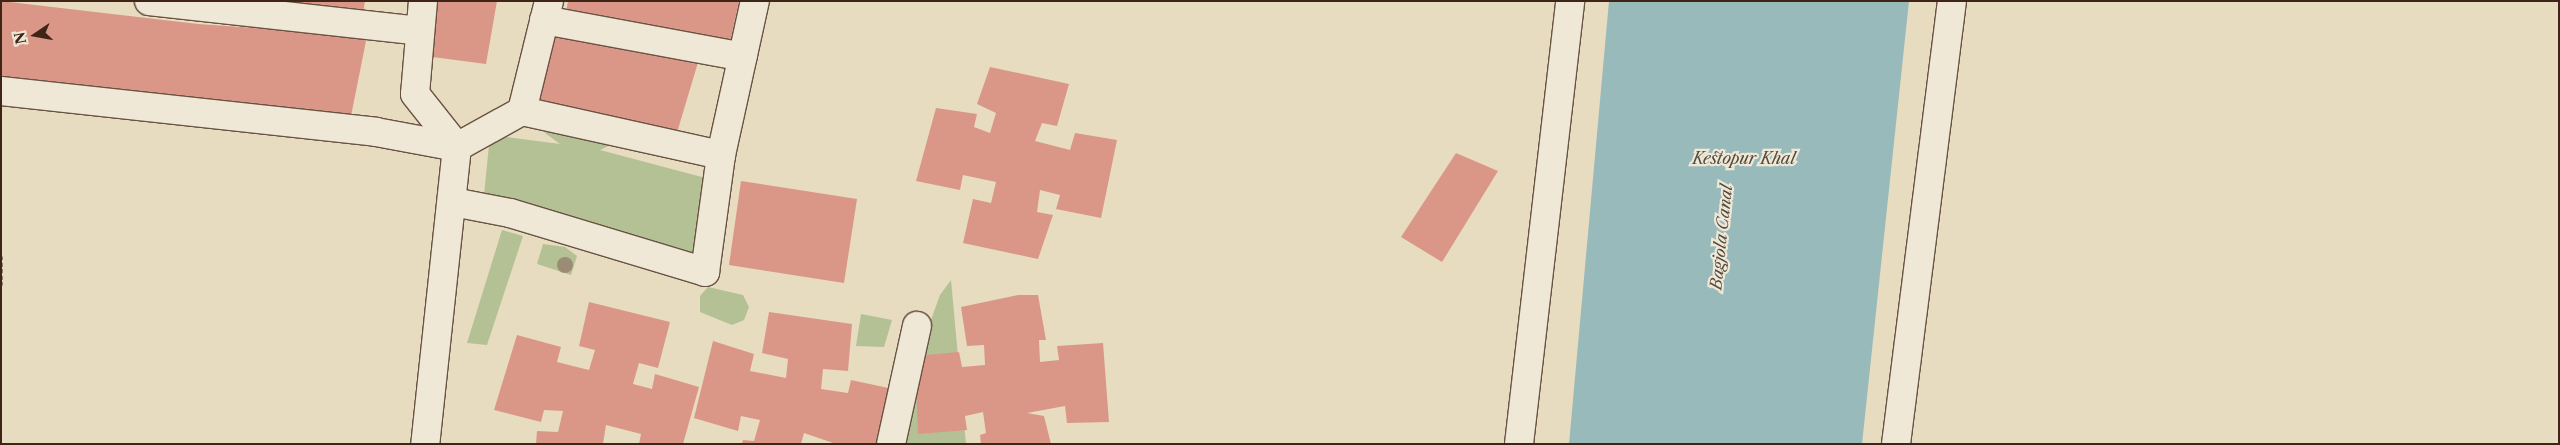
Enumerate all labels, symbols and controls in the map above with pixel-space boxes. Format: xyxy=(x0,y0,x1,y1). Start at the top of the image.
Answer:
north arrow xyxy=(10,10,60,60)
text: N xyxy=(10,30,30,46)
water label: Kestopur Khal xyxy=(1692,148,1796,168)
water label: Bagjola Canal xyxy=(1706,183,1736,291)

